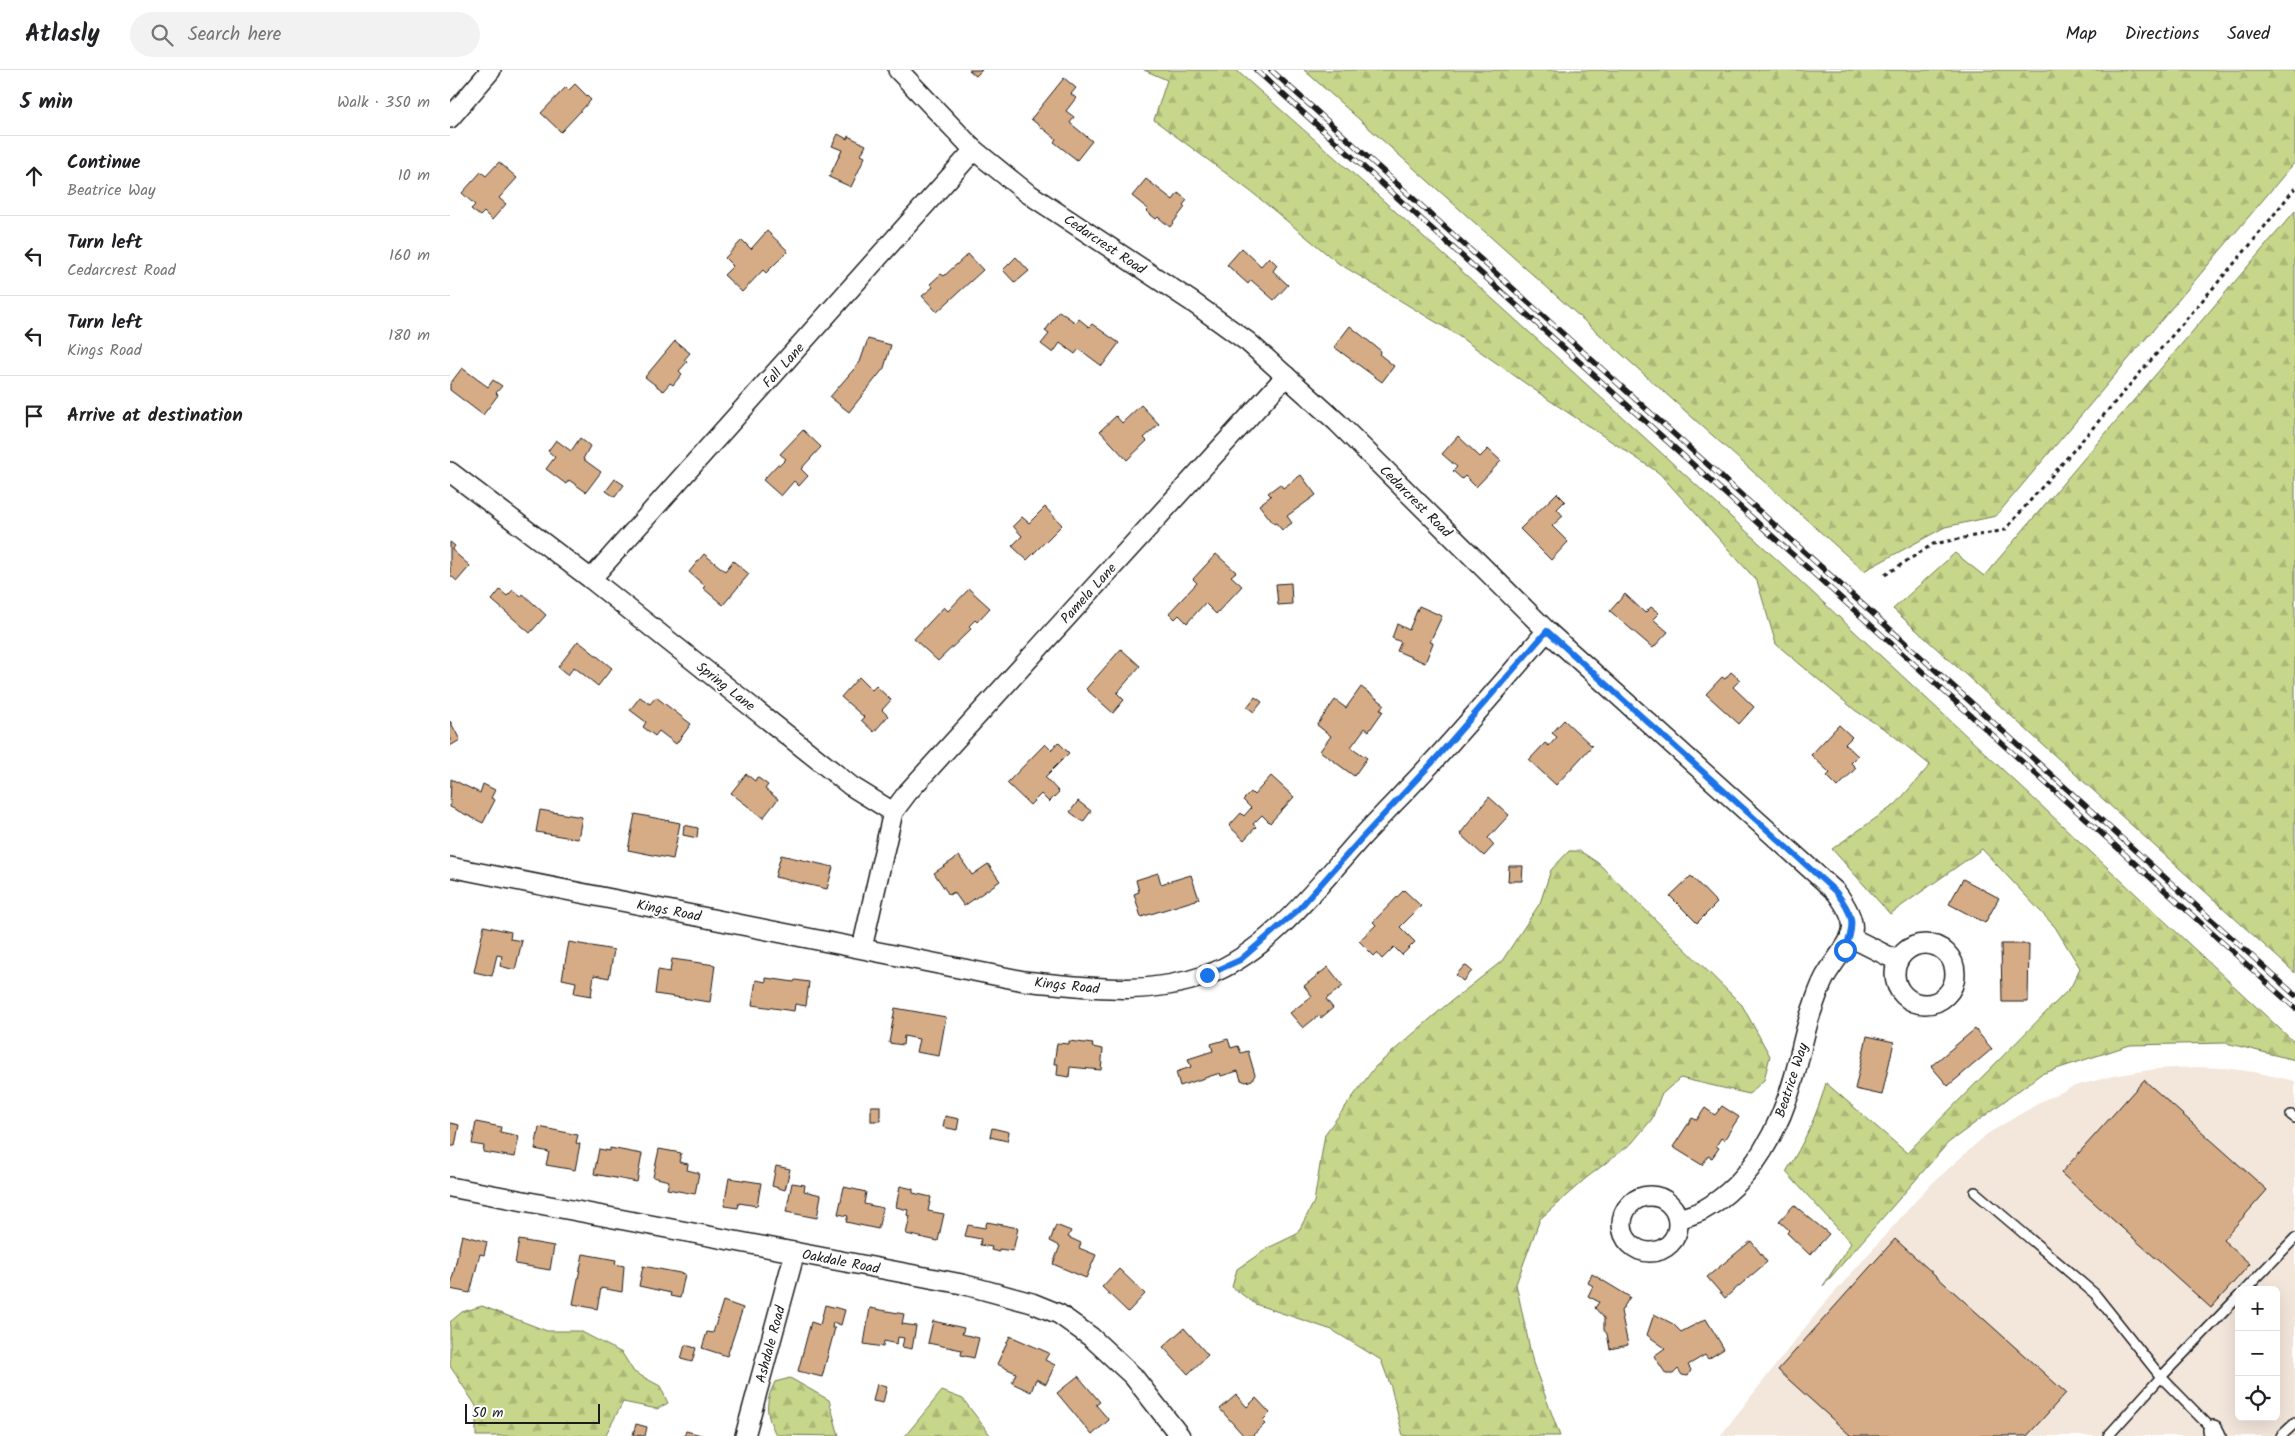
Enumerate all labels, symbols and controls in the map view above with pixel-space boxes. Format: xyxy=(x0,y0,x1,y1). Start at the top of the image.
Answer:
search box xyxy=(130,12,480,57)
text: Atlasly xyxy=(25,15,100,54)
text: Search here xyxy=(188,20,281,50)
text: Map xyxy=(2065,20,2097,49)
text: Directions xyxy=(2125,20,2199,49)
text: Saved xyxy=(2227,20,2270,49)
icon: search xyxy=(148,21,176,49)
text: 5 min xyxy=(20,86,73,119)
text: Walk · 350 m xyxy=(337,90,430,115)
text: Continue xyxy=(67,148,140,178)
icon: ahead xyxy=(20,162,48,190)
text: 10 m xyxy=(398,163,430,188)
text: Beatrice Way xyxy=(67,178,155,203)
street label: Cedarcrest Road xyxy=(1059,209,1151,281)
text: Turn left xyxy=(67,228,142,258)
icon: left xyxy=(20,242,48,270)
text: 160 m xyxy=(389,243,430,268)
text: Cedarcrest Road xyxy=(67,258,176,283)
text: Turn left xyxy=(67,308,142,338)
icon: left xyxy=(20,322,48,350)
text: 180 m xyxy=(388,323,430,348)
text: Kings Road xyxy=(67,338,142,363)
street label: Fall Lane xyxy=(757,338,811,393)
text: Arrive at destination xyxy=(67,401,243,431)
icon: arrive xyxy=(20,402,48,430)
street label: Cedarcrest Road xyxy=(1374,460,1457,544)
street label: Pamela Lane xyxy=(1055,558,1123,629)
street label: Spring Lane xyxy=(691,657,760,717)
street label: Kings Road xyxy=(635,894,704,928)
route start xyxy=(1834,939,1857,962)
route end xyxy=(1196,964,1219,987)
street label: Kings Road xyxy=(1033,972,1102,1000)
street label: Beatrice Way xyxy=(1770,1040,1815,1121)
street label: Oakdale Road xyxy=(800,1244,883,1280)
map controls xyxy=(2235,1286,2280,1421)
button: + xyxy=(2235,1286,2280,1331)
street label: Ashdale Road xyxy=(750,1302,792,1385)
button: − xyxy=(2235,1331,2280,1376)
button: locate xyxy=(2235,1376,2280,1421)
scale bar xyxy=(465,1401,600,1424)
text: 50 m xyxy=(472,1402,503,1424)

